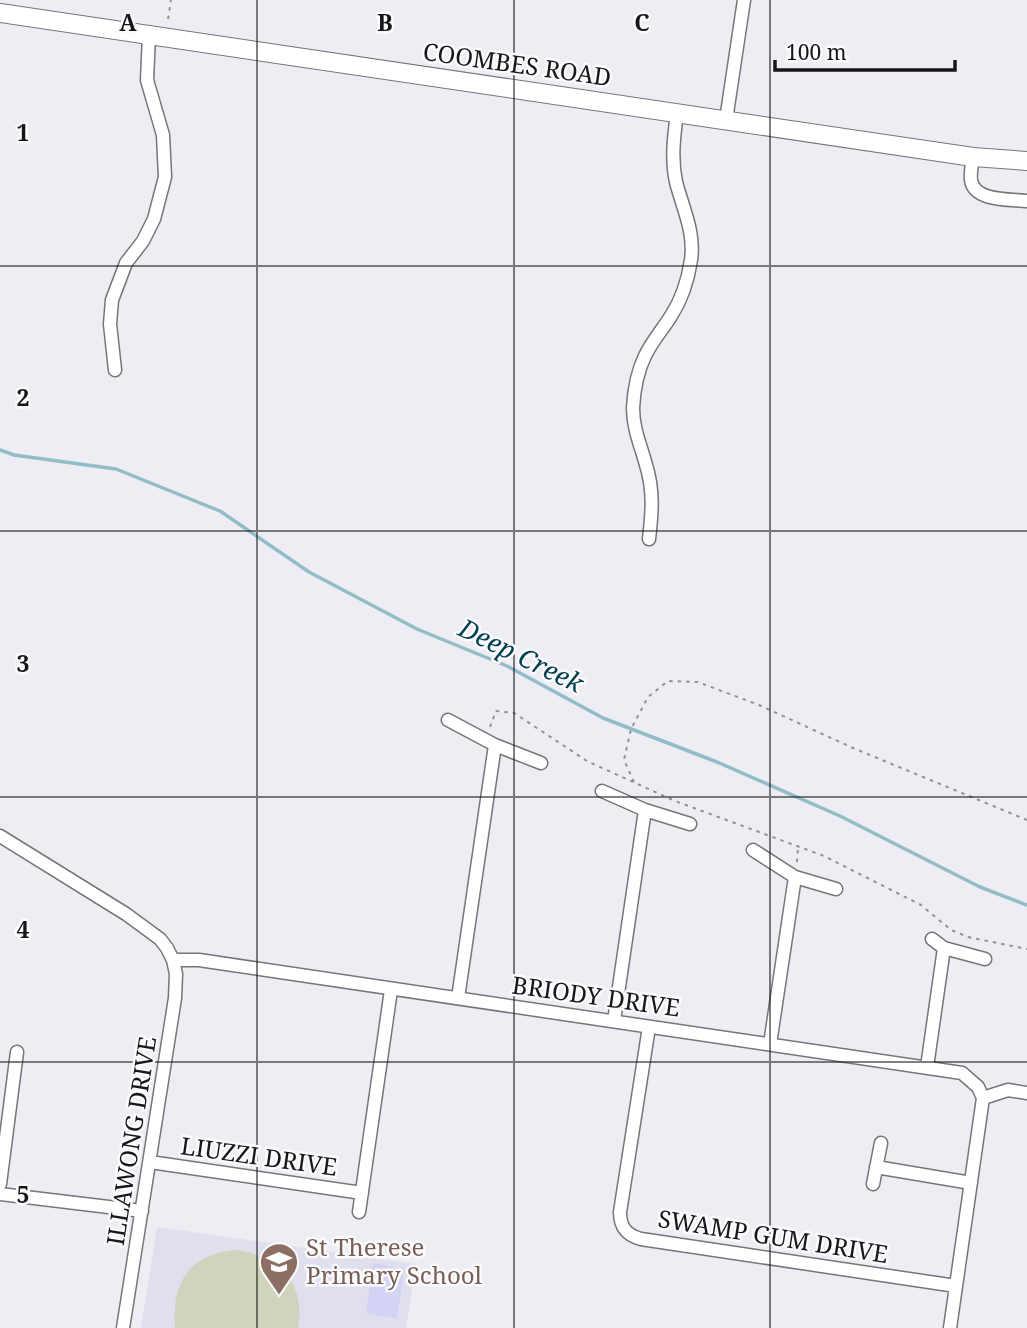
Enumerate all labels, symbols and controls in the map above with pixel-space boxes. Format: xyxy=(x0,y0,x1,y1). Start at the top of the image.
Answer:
text: A xyxy=(119,6,137,38)
text: B xyxy=(377,6,393,38)
text: C xyxy=(634,6,650,38)
scale bar xyxy=(775,28,955,72)
street label: COOMBES ROAD xyxy=(421,34,613,93)
text: 100 m xyxy=(786,38,847,66)
text: 1 xyxy=(17,116,30,148)
text: 2 xyxy=(17,381,30,413)
water label: Deep Creek xyxy=(452,609,591,701)
text: 3 xyxy=(17,647,30,679)
text: 4 xyxy=(17,913,30,945)
street label: BRIODY DRIVE xyxy=(510,967,682,1024)
street label: ILLAWONG DRIVE xyxy=(98,1034,163,1248)
street label: LIUZZI DRIVE xyxy=(179,1128,340,1183)
text: 5 xyxy=(17,1178,30,1210)
street label: SWAMP GUM DRIVE xyxy=(656,1201,891,1270)
place label: St Therese Primary School xyxy=(306,1230,483,1291)
school or university icon: St Therese Primary School xyxy=(258,1241,300,1296)

